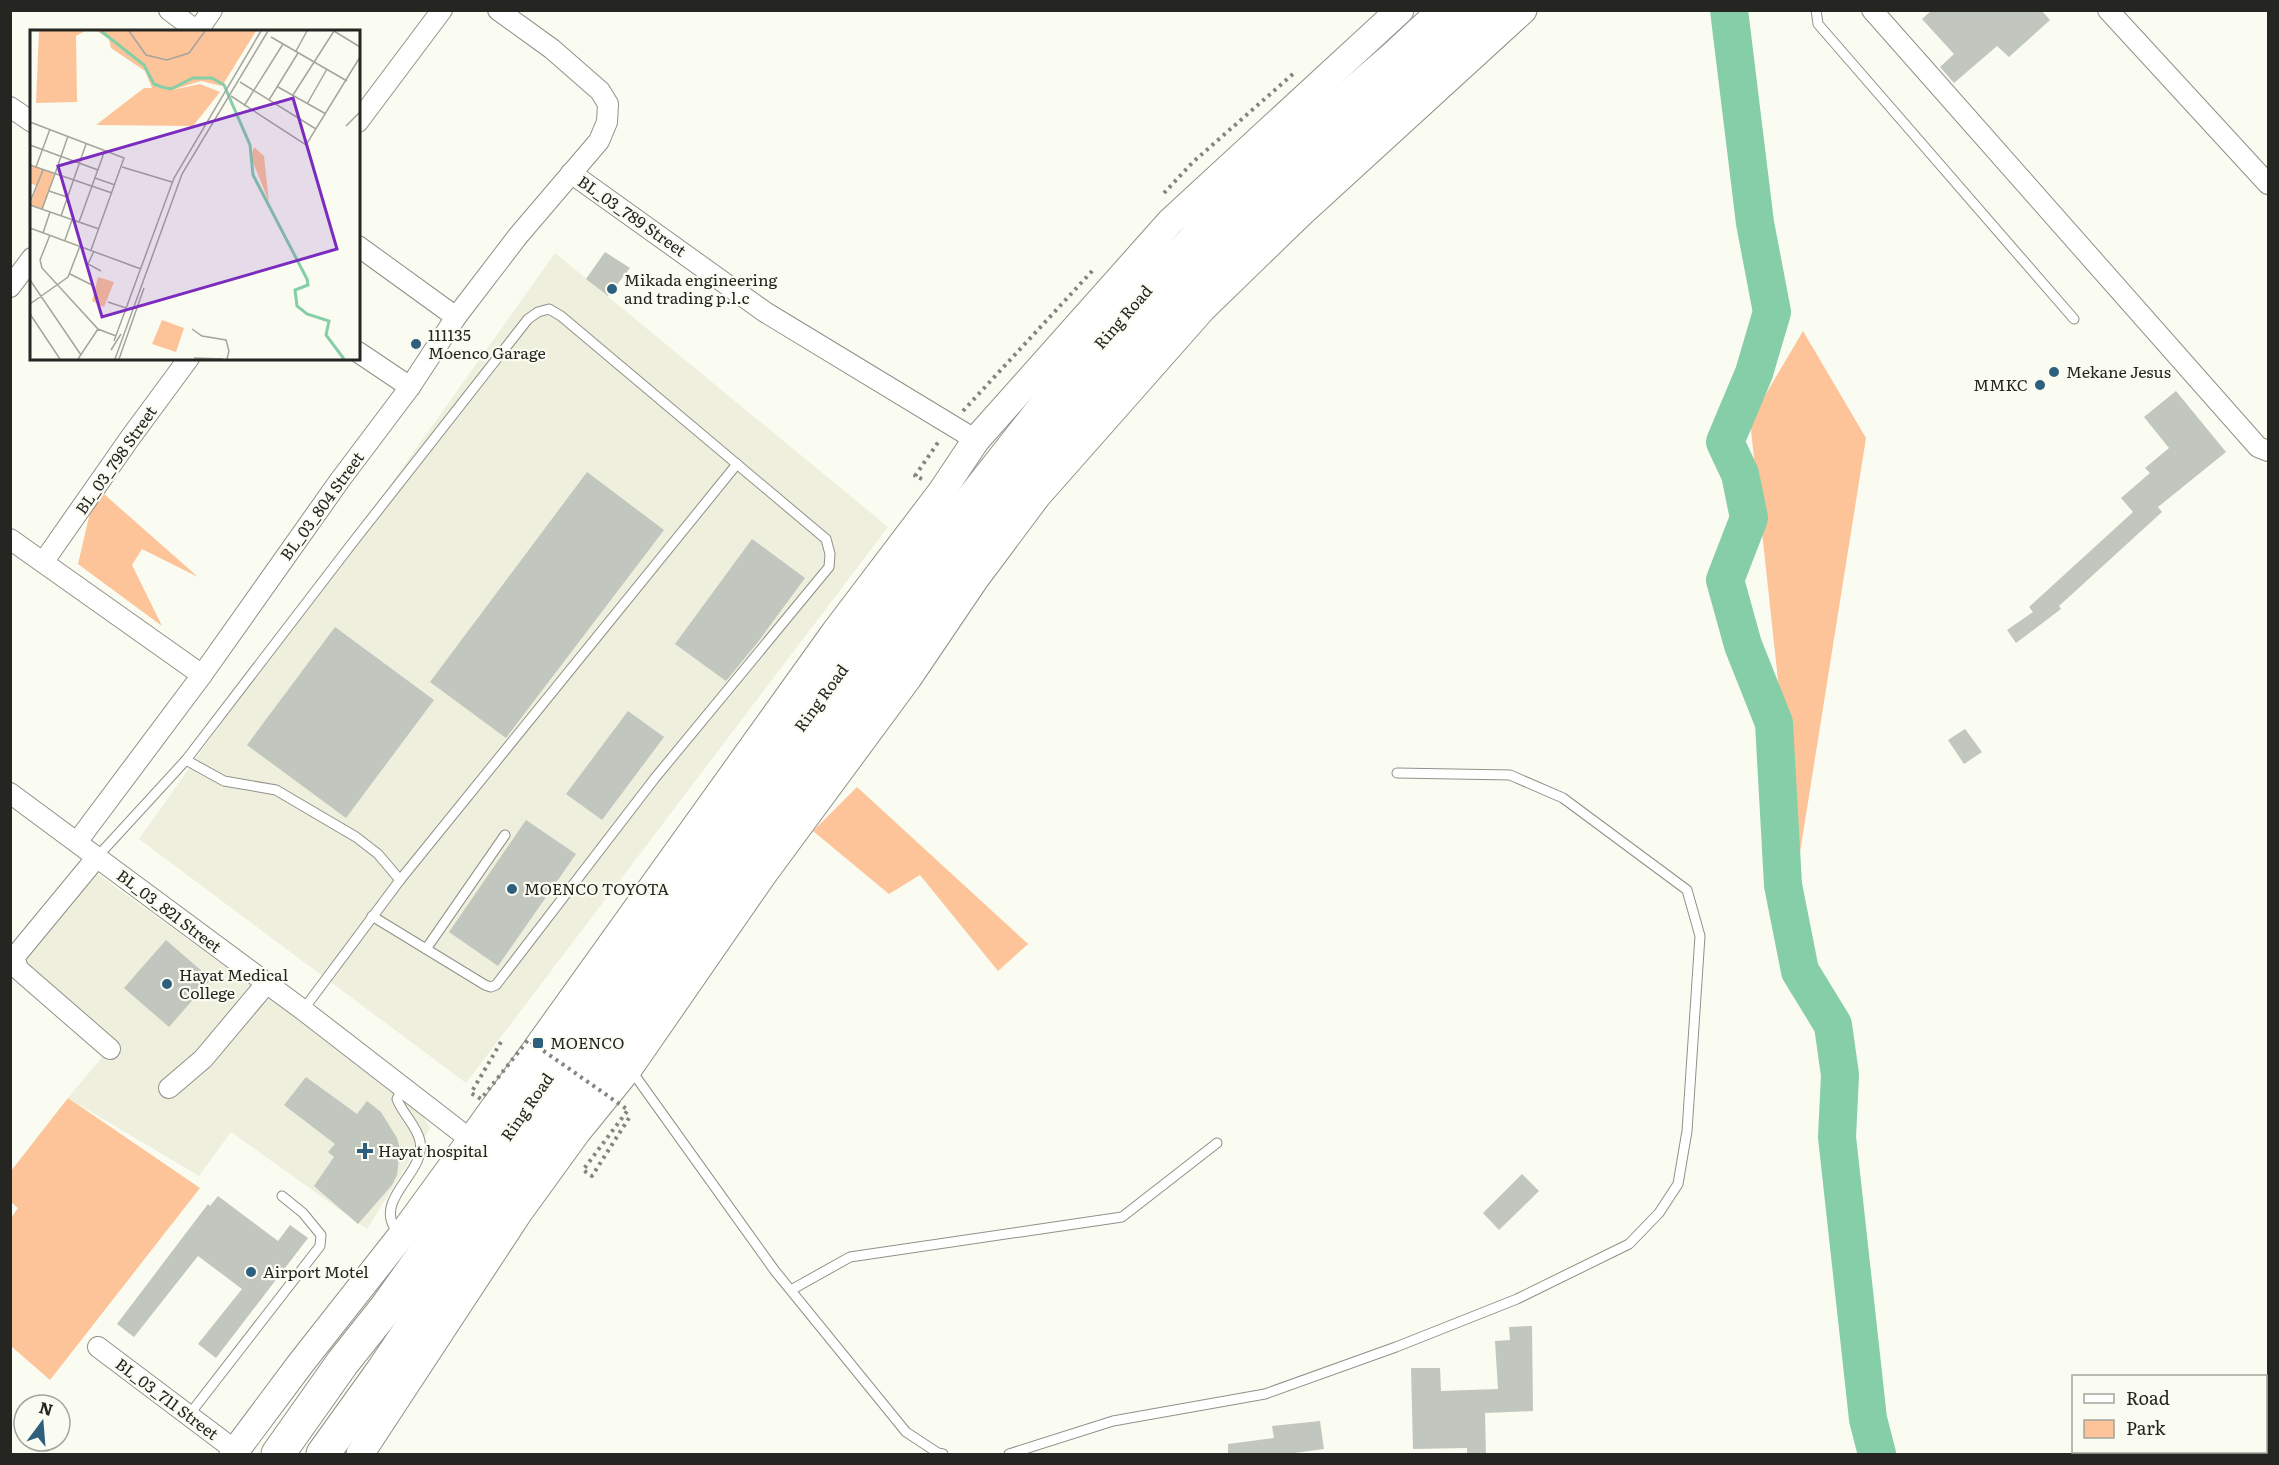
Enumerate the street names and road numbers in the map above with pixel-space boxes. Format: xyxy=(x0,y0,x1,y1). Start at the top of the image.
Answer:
street label: BL_03_789 Street xyxy=(573,169,692,262)
street label: Ring Road xyxy=(1087,279,1157,354)
street label: BL_03_798 Street xyxy=(69,400,162,519)
street label: BL_03_804 Street xyxy=(273,446,369,565)
street label: Ring Road xyxy=(787,658,853,736)
street label: BL_03_821 Street xyxy=(112,863,227,958)
street label: Ring Road xyxy=(494,1067,559,1145)
street label: BL_03_711 Street xyxy=(111,1351,225,1445)

